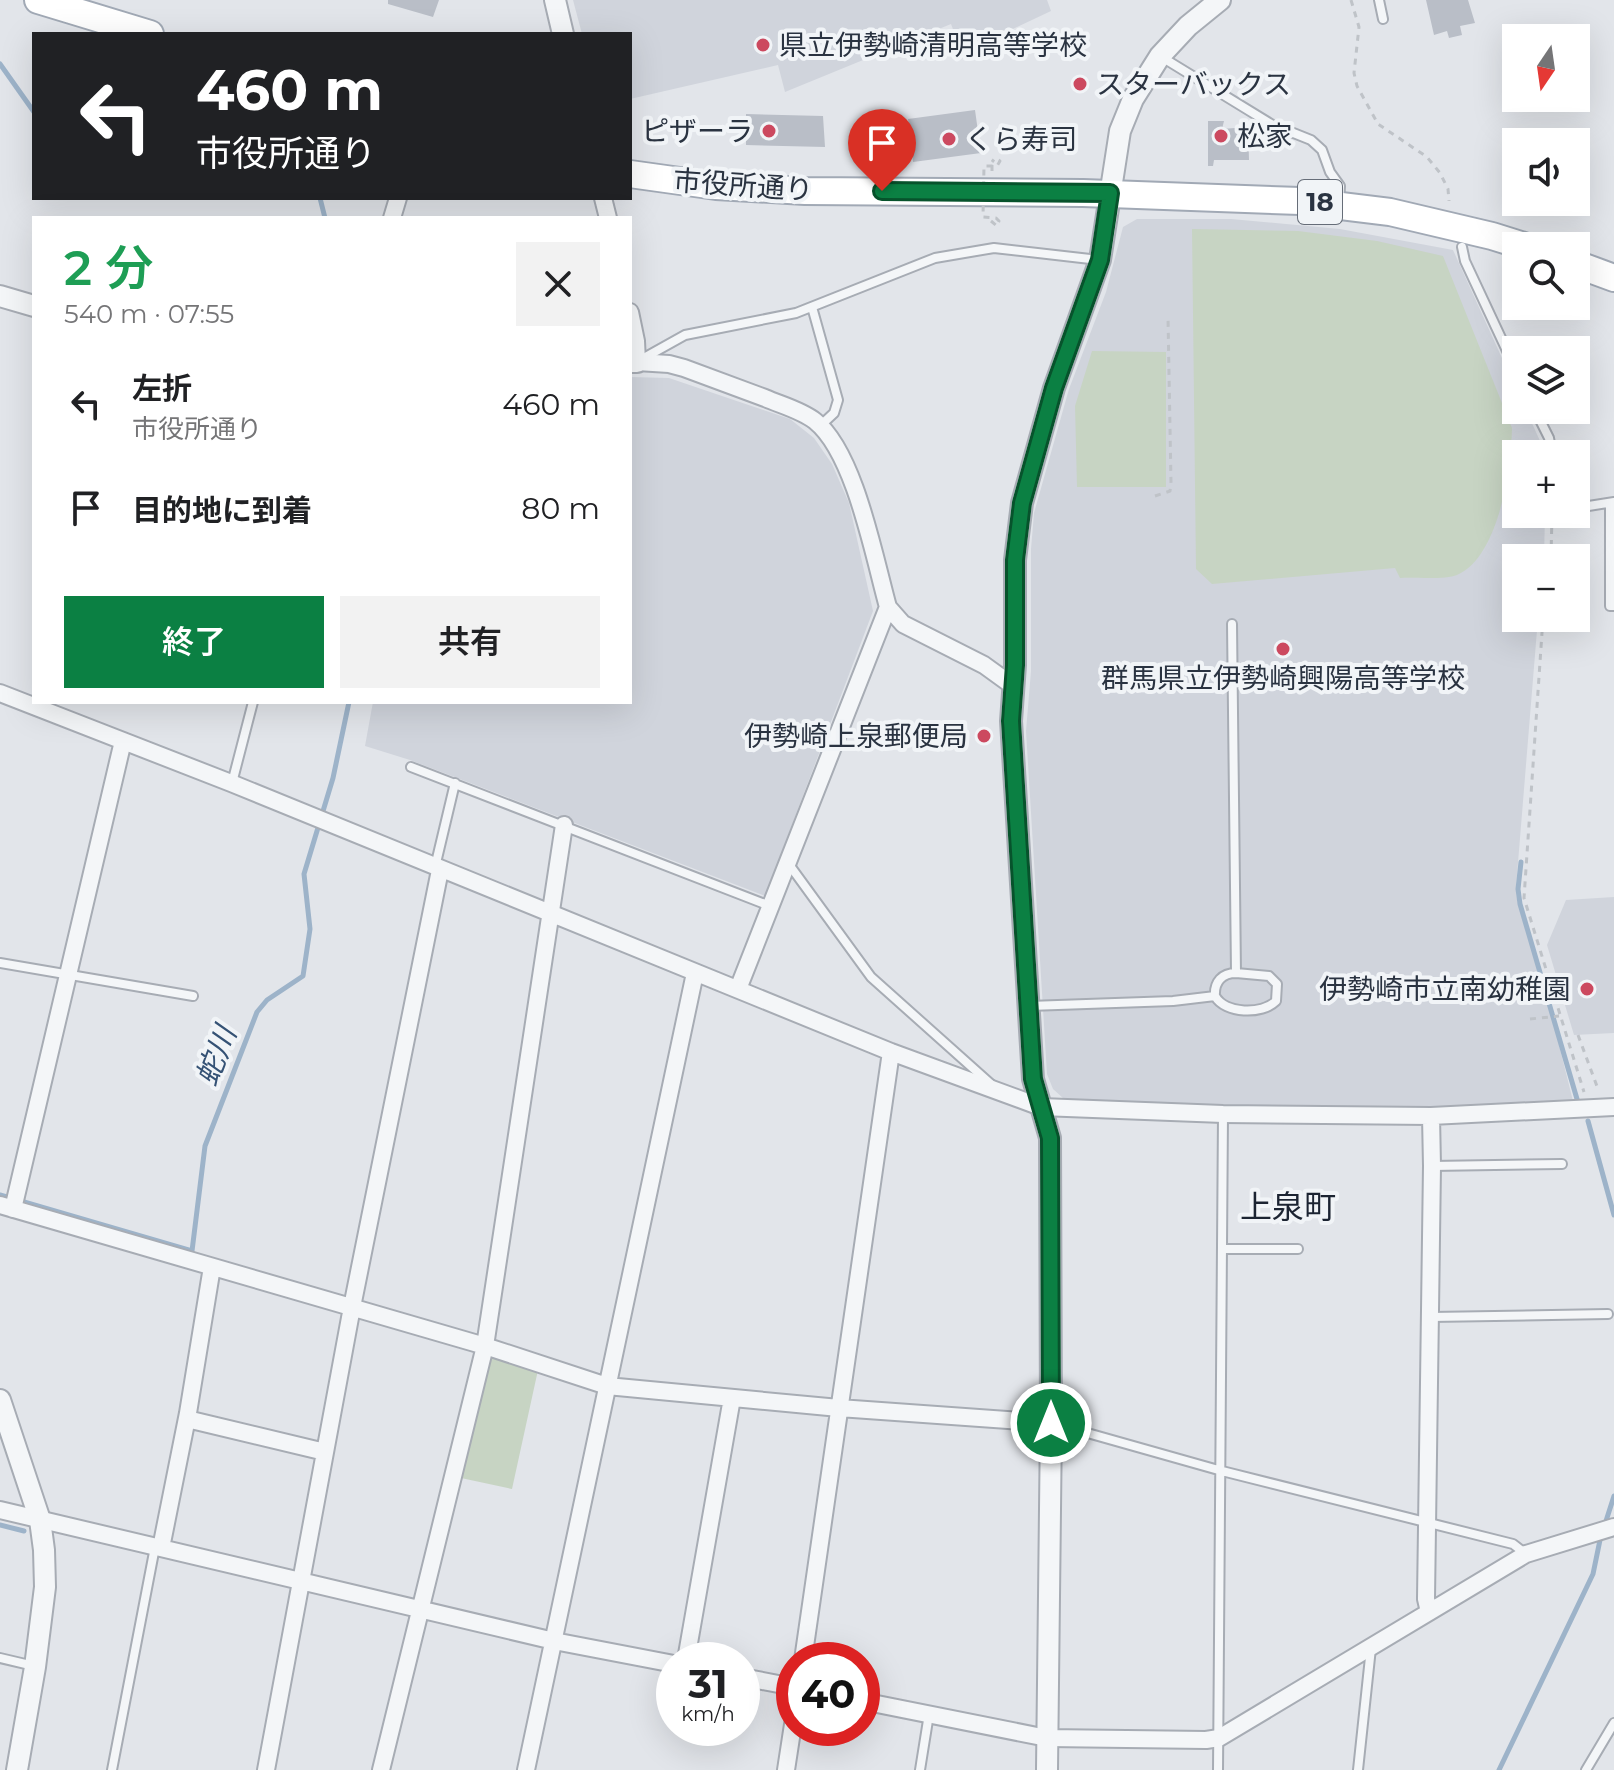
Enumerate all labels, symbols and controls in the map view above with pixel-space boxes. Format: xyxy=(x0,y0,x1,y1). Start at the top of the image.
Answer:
north arrow xyxy=(1502,24,1590,112)
map controls xyxy=(1502,24,1590,632)
place label: 県立伊勢崎清明高等学校 xyxy=(779,28,1087,62)
marker: 県立伊勢崎清明高等学校 xyxy=(754,36,772,54)
text: 460 m xyxy=(196,56,383,124)
icon: left xyxy=(64,64,168,168)
place label: スターバックス xyxy=(1096,67,1291,101)
marker: スターバックス xyxy=(1071,75,1089,93)
pin xyxy=(848,109,916,191)
place label: ピザーラ xyxy=(641,114,753,148)
place label: 松家 xyxy=(1237,119,1293,153)
icon: arrive xyxy=(860,121,904,165)
marker: ピザーラ xyxy=(760,122,778,140)
place label: くら寿司 xyxy=(965,122,1077,156)
marker: 松家 xyxy=(1212,127,1230,145)
button: sound xyxy=(1502,128,1590,216)
marker: くら寿司 xyxy=(940,130,958,148)
text: 市役所通り xyxy=(196,131,376,175)
street label: 市役所通り xyxy=(672,163,814,207)
road number: 18 xyxy=(1298,180,1342,224)
button: search xyxy=(1502,232,1590,320)
text: 2 分 xyxy=(64,239,153,297)
button: close xyxy=(516,242,600,326)
text: 540 m · 07:55 xyxy=(64,298,234,330)
button: layers xyxy=(1502,336,1590,424)
text: 左折 xyxy=(132,370,192,407)
icon: left xyxy=(64,382,108,426)
text: 460 m xyxy=(502,386,600,423)
text: 市役所通り xyxy=(132,413,262,445)
button: + xyxy=(1502,440,1590,528)
icon: arrive xyxy=(64,486,108,530)
text: 80 m xyxy=(521,490,600,527)
text: 目的地に到着 xyxy=(132,492,312,529)
button: − xyxy=(1502,544,1590,632)
button: 終了 xyxy=(64,596,324,688)
button: 共有 xyxy=(340,596,600,688)
marker: 群馬県立伊勢崎興陽高等学校 xyxy=(1274,640,1292,658)
place label: 群馬県立伊勢崎興陽高等学校 xyxy=(1101,661,1465,695)
place label: 伊勢崎上泉郵便局 xyxy=(744,719,968,753)
marker: 伊勢崎上泉郵便局 xyxy=(975,727,993,745)
place label: 伊勢崎市立南幼稚園 xyxy=(1319,972,1571,1006)
marker: 伊勢崎市立南幼稚園 xyxy=(1578,980,1596,998)
water label: 蛇川 xyxy=(188,1019,245,1091)
district label: 上泉町 xyxy=(1240,1187,1336,1226)
position arrow xyxy=(1009,1381,1093,1465)
speed limit sign: 40 xyxy=(776,1642,880,1746)
text: 31 xyxy=(688,1659,728,1708)
text: km/h xyxy=(681,1702,735,1726)

